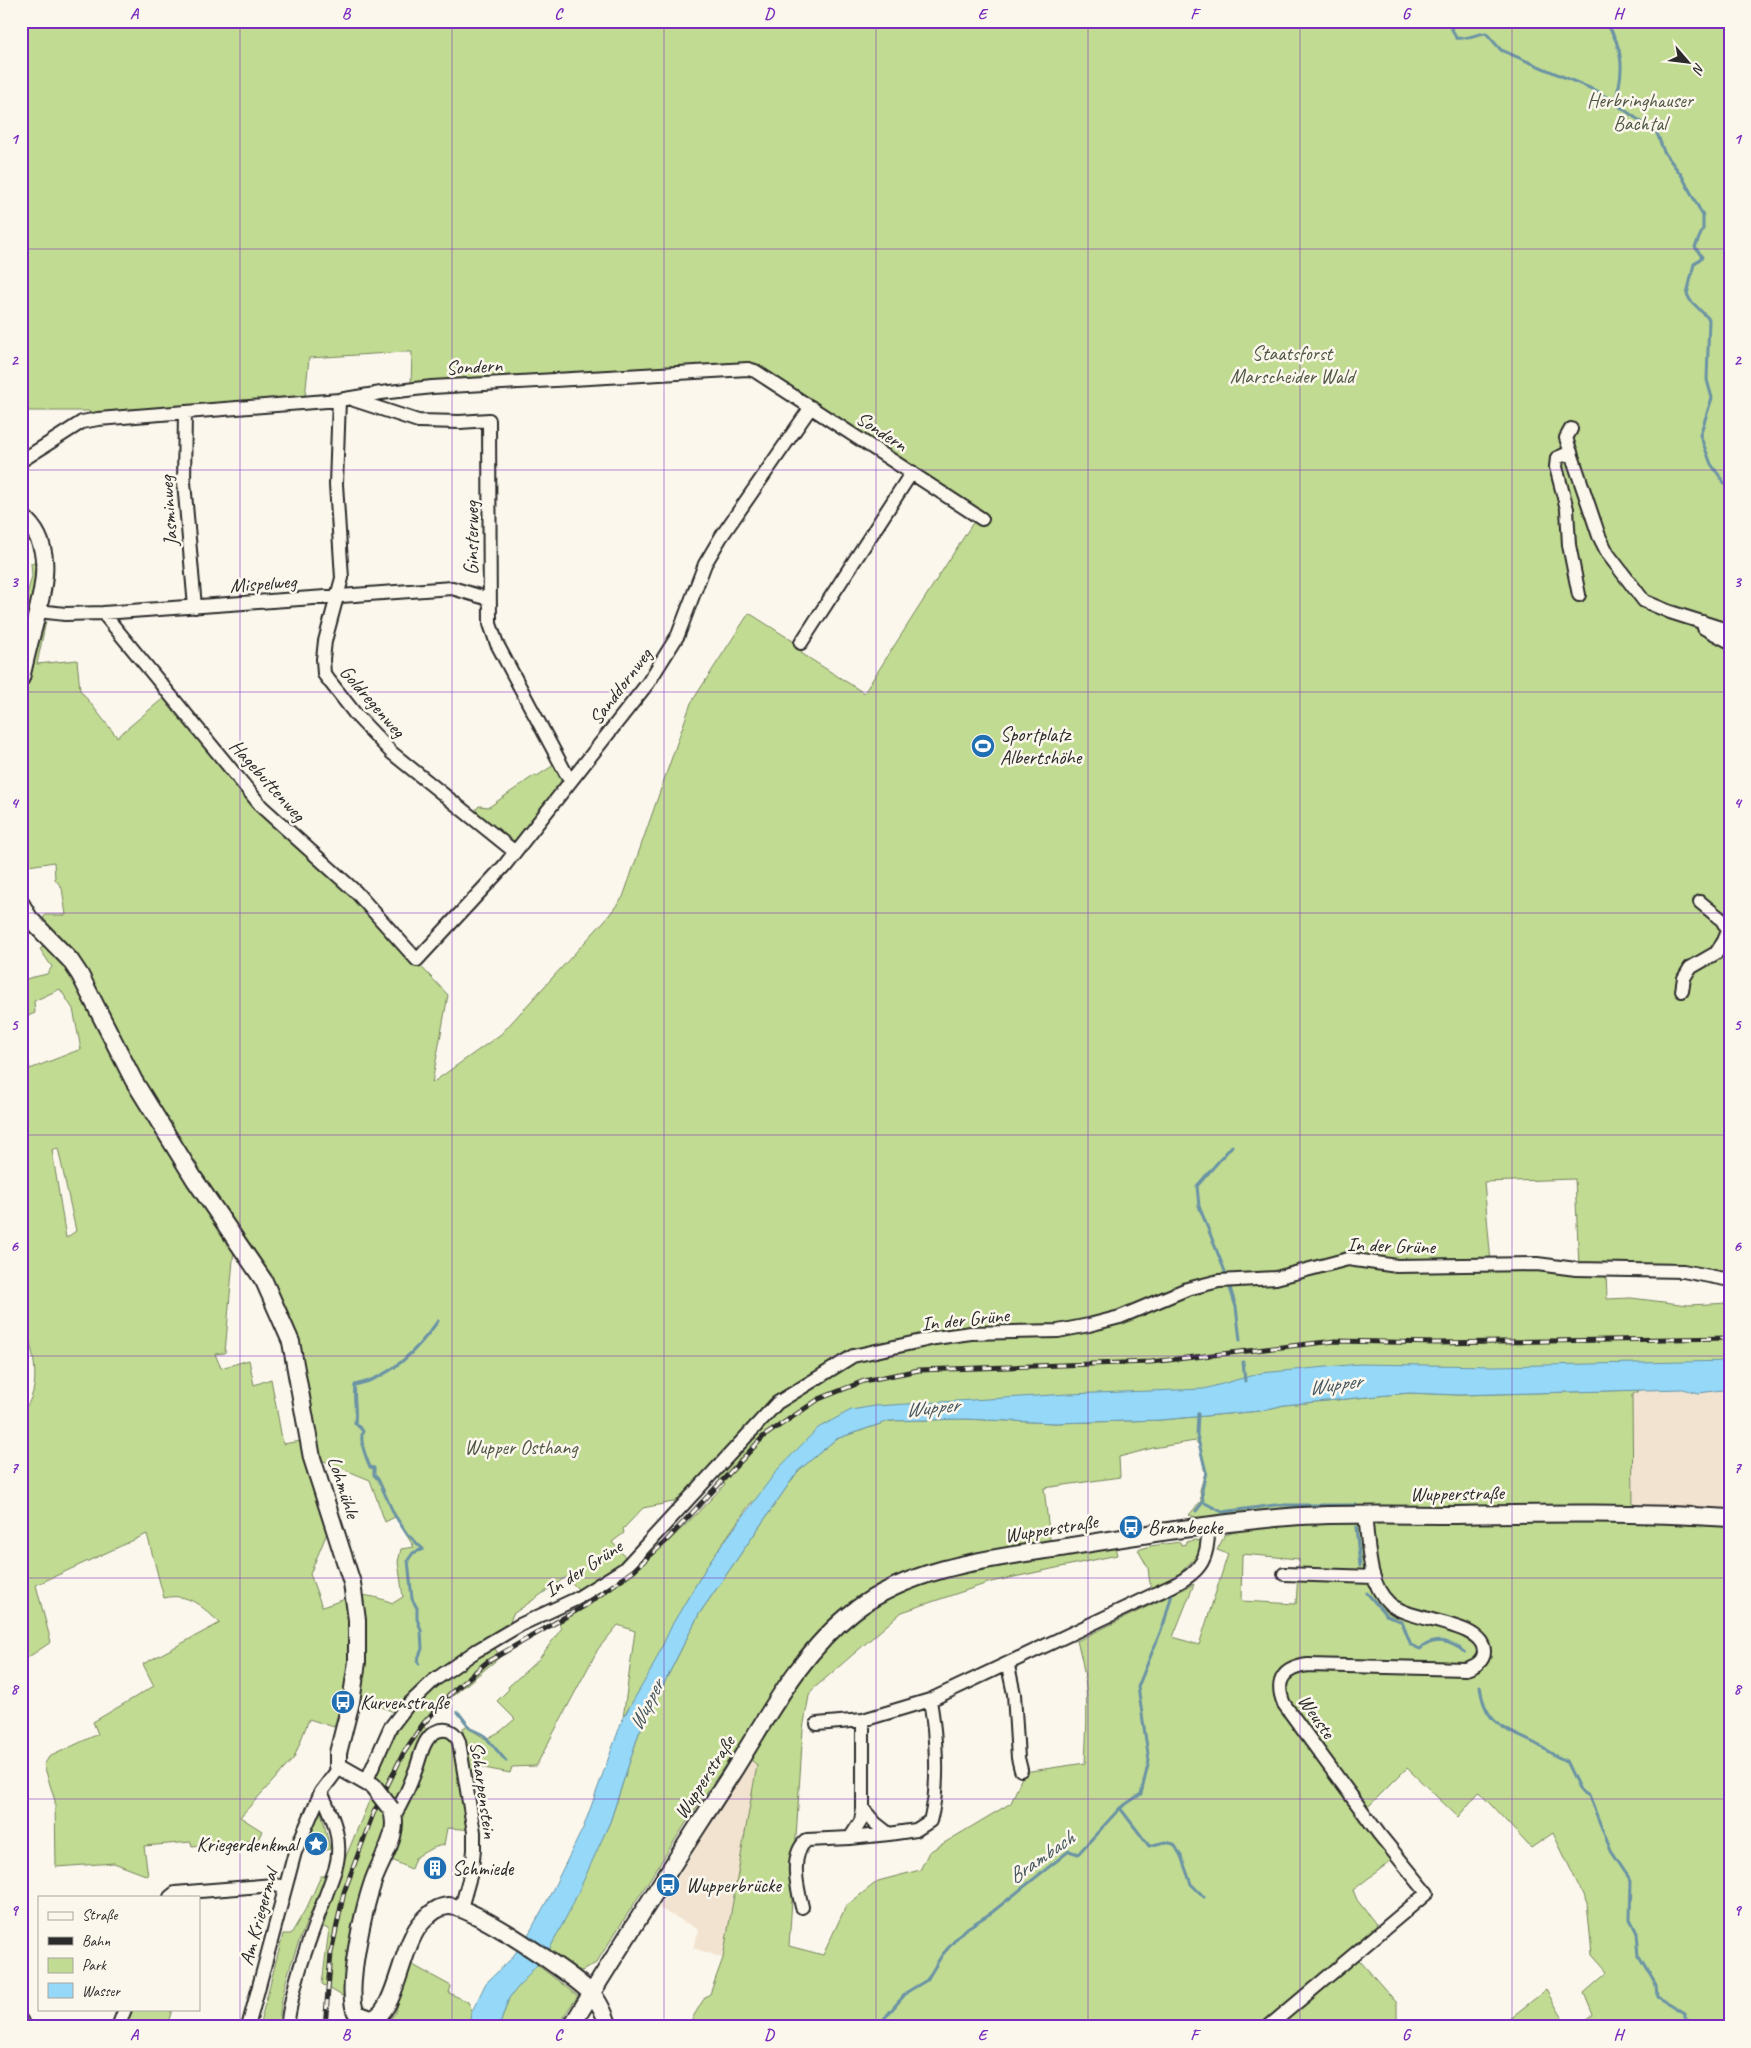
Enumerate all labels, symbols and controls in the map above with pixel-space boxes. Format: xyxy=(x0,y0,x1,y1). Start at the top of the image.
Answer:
text: A xyxy=(130,4,140,24)
text: B xyxy=(342,4,352,24)
text: C xyxy=(554,4,564,24)
text: D xyxy=(764,4,775,24)
text: E xyxy=(978,4,989,24)
text: F xyxy=(1190,4,1201,24)
text: G xyxy=(1402,4,1412,24)
text: H xyxy=(1613,4,1625,24)
north arrow xyxy=(1664,38,1714,88)
text: N xyxy=(1688,60,1709,78)
park label: Herbringhauser Bachtal xyxy=(1587,88,1695,136)
text: 1 xyxy=(10,129,19,149)
text: 1 xyxy=(1733,129,1742,149)
park label: Staatsforst Marscheider Wald xyxy=(1230,341,1357,389)
text: 2 xyxy=(10,350,19,370)
text: 2 xyxy=(1733,350,1742,370)
street label: Sondern xyxy=(445,352,504,380)
street label: Sondern xyxy=(851,406,913,458)
street label: Jasminweg xyxy=(153,473,183,548)
street label: Ginsterweg xyxy=(459,499,484,575)
street label: Mispelweg xyxy=(229,569,299,598)
text: 3 xyxy=(10,572,19,592)
text: 3 xyxy=(1733,572,1742,592)
street label: Sanddornweg xyxy=(583,642,658,730)
street label: Goldregenweg xyxy=(334,660,412,744)
place label: Sportplatz Albertshöhe xyxy=(1000,722,1083,770)
sports icon: Sportplatz Albertshöhe xyxy=(970,733,996,759)
street label: Hagebuttenweg xyxy=(224,734,312,827)
text: 4 xyxy=(10,793,19,813)
text: 4 xyxy=(1733,793,1742,813)
text: 5 xyxy=(11,1015,20,1035)
text: 5 xyxy=(1734,1015,1743,1035)
street label: In der Grüne xyxy=(1347,1231,1437,1260)
text: 6 xyxy=(10,1236,19,1256)
text: 6 xyxy=(1733,1236,1742,1256)
street label: In der Grüne xyxy=(920,1302,1012,1337)
water label: Wupper xyxy=(1307,1367,1367,1401)
water label: Wupper xyxy=(904,1391,963,1423)
park label: Wupper Osthang xyxy=(465,1435,579,1460)
street label: Lohmühle xyxy=(322,1453,366,1523)
text: 7 xyxy=(10,1458,19,1478)
text: 7 xyxy=(1733,1458,1742,1478)
street label: Wupperstraße xyxy=(1410,1480,1506,1507)
street label: Wupperstraße xyxy=(1003,1509,1101,1548)
bus stop icon: Brambecke xyxy=(1118,1514,1144,1540)
place label: Brambecke xyxy=(1148,1515,1224,1540)
street label: In der Grüne xyxy=(540,1533,628,1603)
water label: Wupper xyxy=(622,1672,671,1735)
text: 8 xyxy=(10,1679,19,1699)
text: 8 xyxy=(1733,1679,1742,1699)
bus stop icon: Kurvenstraße xyxy=(330,1689,356,1715)
street label: Weuste xyxy=(1292,1689,1342,1745)
place label: Kurvenstraße xyxy=(360,1690,450,1715)
street label: Wupperstraße xyxy=(668,1730,741,1823)
street label: Scharpenstein xyxy=(464,1740,503,1841)
water label: Brambach xyxy=(1003,1824,1080,1889)
place icon: Kriegerdenkmal xyxy=(303,1831,329,1857)
place label: Kriegerdenkmal xyxy=(196,1832,302,1857)
building icon: Schmiede xyxy=(422,1855,448,1881)
place label: Schmiede xyxy=(452,1856,515,1881)
street label: Am Kriegermal xyxy=(234,1863,284,1968)
bus stop icon: Wupperbrücke xyxy=(655,1872,681,1898)
place label: Wupperbrücke xyxy=(686,1873,782,1898)
legend xyxy=(38,1896,200,2010)
text: 9 xyxy=(10,1900,19,1920)
text: 9 xyxy=(1733,1900,1742,1920)
text: Straße xyxy=(82,1906,118,1925)
text: Bahn xyxy=(82,1932,110,1951)
text: Park xyxy=(82,1956,107,1975)
text: Wasser xyxy=(82,1982,121,2001)
text: A xyxy=(130,2025,140,2045)
text: B xyxy=(342,2025,352,2045)
text: C xyxy=(554,2025,564,2045)
text: D xyxy=(764,2025,775,2045)
text: E xyxy=(978,2025,989,2045)
text: F xyxy=(1190,2025,1201,2045)
text: G xyxy=(1402,2025,1412,2045)
text: H xyxy=(1613,2025,1625,2045)

